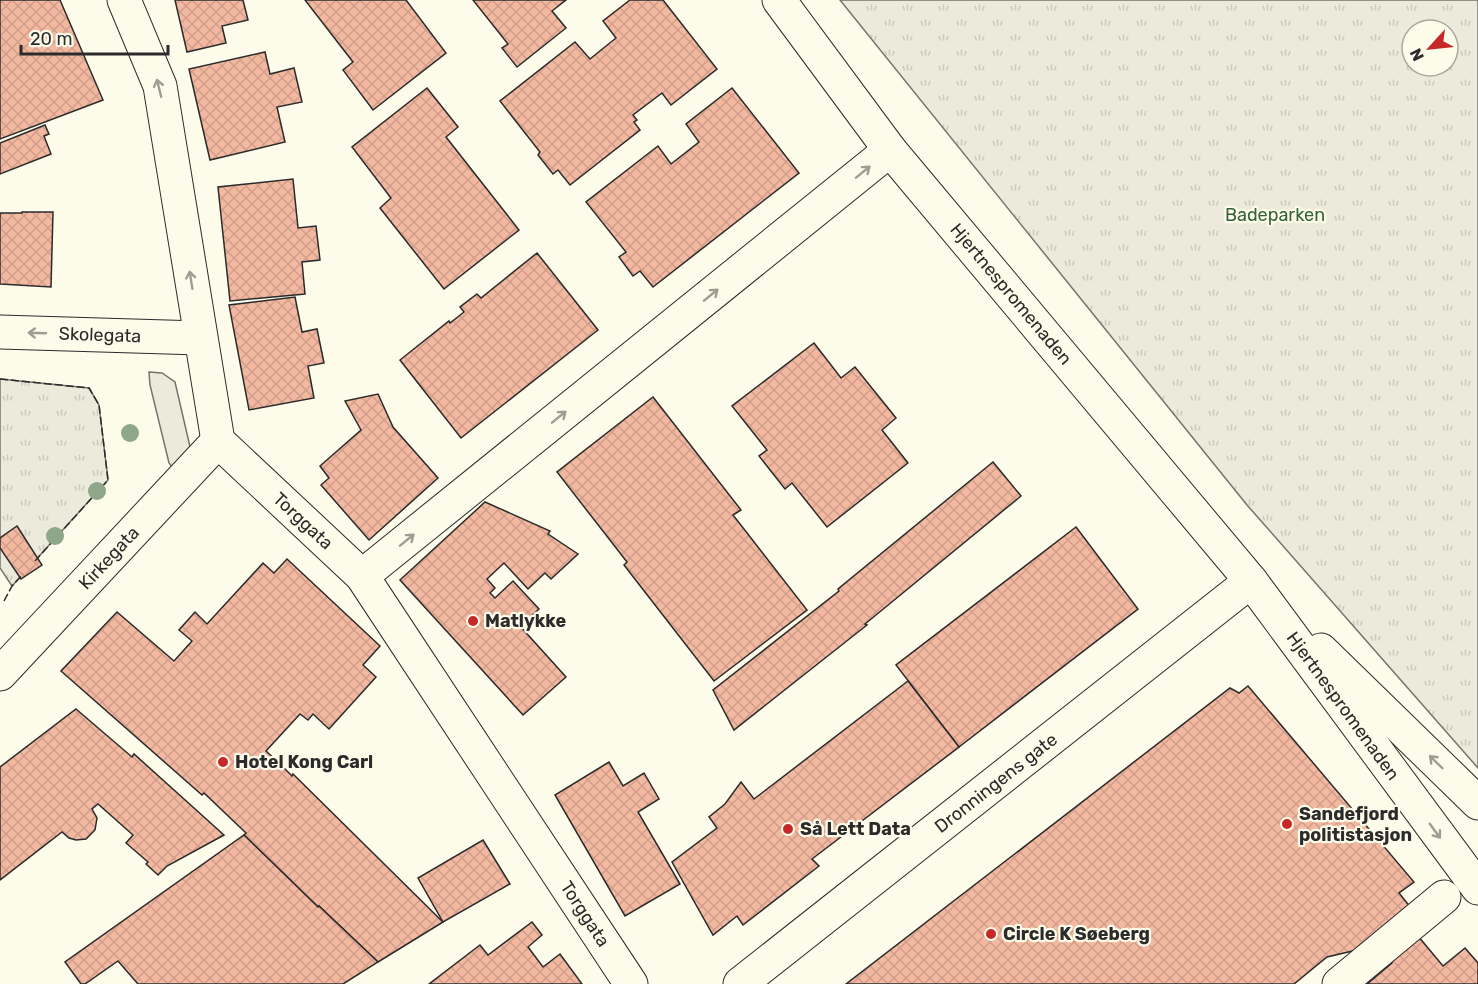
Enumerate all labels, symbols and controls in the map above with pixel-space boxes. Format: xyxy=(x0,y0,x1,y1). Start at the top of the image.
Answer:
scale bar xyxy=(21,18,168,56)
north arrow xyxy=(1400,18,1460,78)
text: 20 m xyxy=(30,28,72,50)
text: N xyxy=(1406,45,1428,64)
one-way arrow xyxy=(153,79,164,98)
one-way arrow xyxy=(855,166,871,179)
park label: Badeparken xyxy=(1225,204,1325,226)
street label: Hjertnespromenaden xyxy=(945,219,1077,369)
one-way arrow xyxy=(185,271,196,291)
one-way arrow xyxy=(703,288,719,301)
street label: Skolegata xyxy=(58,323,142,347)
one-way arrow xyxy=(27,328,47,339)
one-way arrow xyxy=(551,411,567,424)
street label: Torggata xyxy=(268,488,338,554)
street label: Kirkegata xyxy=(74,522,144,594)
one-way arrow xyxy=(399,533,415,546)
place label: Matlykke xyxy=(485,610,566,632)
marker: Matlykke xyxy=(466,614,480,628)
street label: Hjertnespromenaden xyxy=(1282,628,1404,784)
street label: Dronningens gate xyxy=(930,728,1062,838)
place label: Hotel Kong Carl xyxy=(235,751,373,773)
marker: Hotel Kong Carl xyxy=(216,755,230,769)
one-way arrow xyxy=(1429,755,1444,770)
place label: Sandefjord politistasjon xyxy=(1299,803,1412,846)
marker: Sandefjord politistasjon xyxy=(1280,817,1294,831)
place label: Så Lett Data xyxy=(800,818,911,840)
marker: Så Lett Data xyxy=(781,822,795,836)
one-way arrow xyxy=(1429,823,1441,839)
street label: Torggata xyxy=(556,877,614,951)
place label: Circle K Søeberg xyxy=(1003,923,1150,945)
marker: Circle K Søeberg xyxy=(984,927,998,941)

